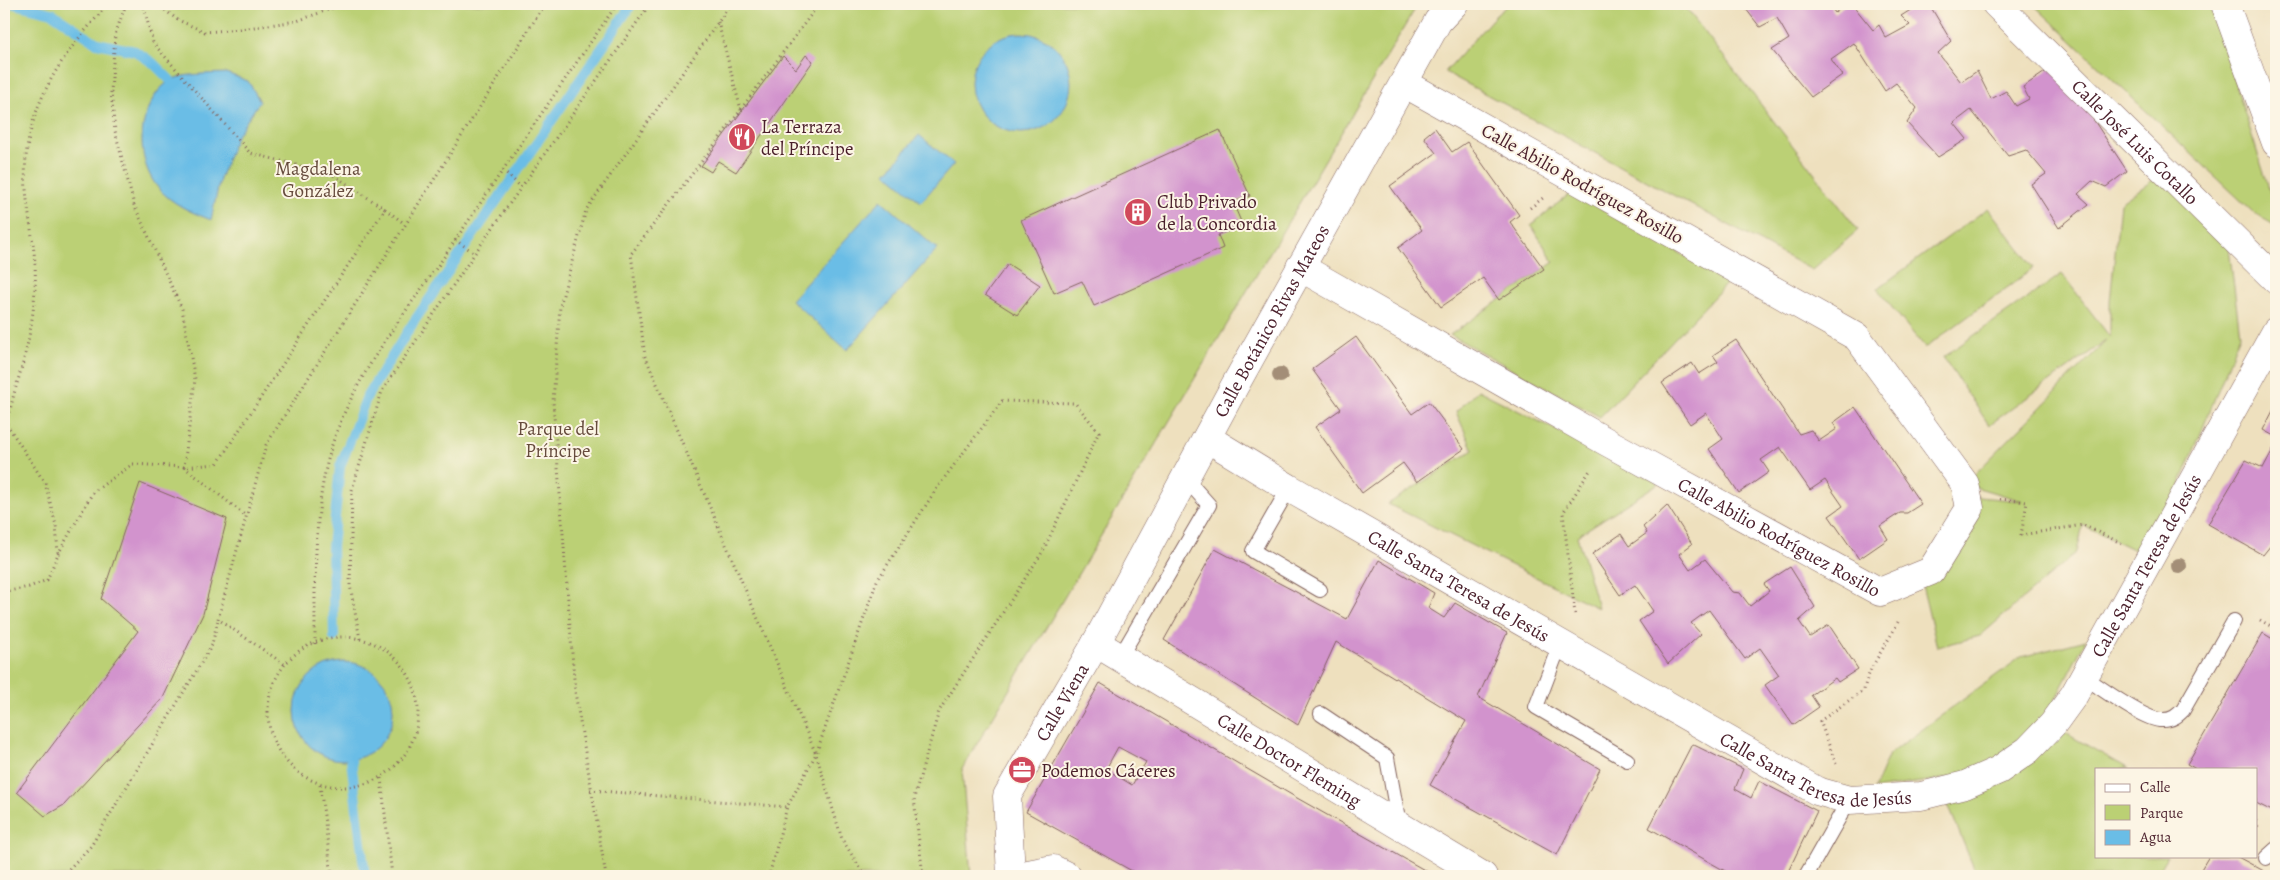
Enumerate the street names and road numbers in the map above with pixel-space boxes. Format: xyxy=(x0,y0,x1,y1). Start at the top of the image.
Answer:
street label: Calle José Luis Cotallo xyxy=(2066,74,2204,211)
street label: Calle Abilio Rodríguez Rosillo xyxy=(1477,117,1688,250)
street label: Calle Botánico Rivas Mateos xyxy=(1208,220,1336,422)
street label: Calle Santa Teresa de Jesús xyxy=(2085,470,2208,662)
street label: Calle Abilio Rodríguez Rosillo xyxy=(1673,471,1885,604)
street label: Calle Santa Teresa de Jesús xyxy=(1363,524,1554,649)
street label: Calle Viena xyxy=(1030,658,1096,746)
street label: Calle Doctor Fleming xyxy=(1212,707,1366,814)
street label: Calle Santa Teresa de Jesús xyxy=(1715,726,1913,814)

